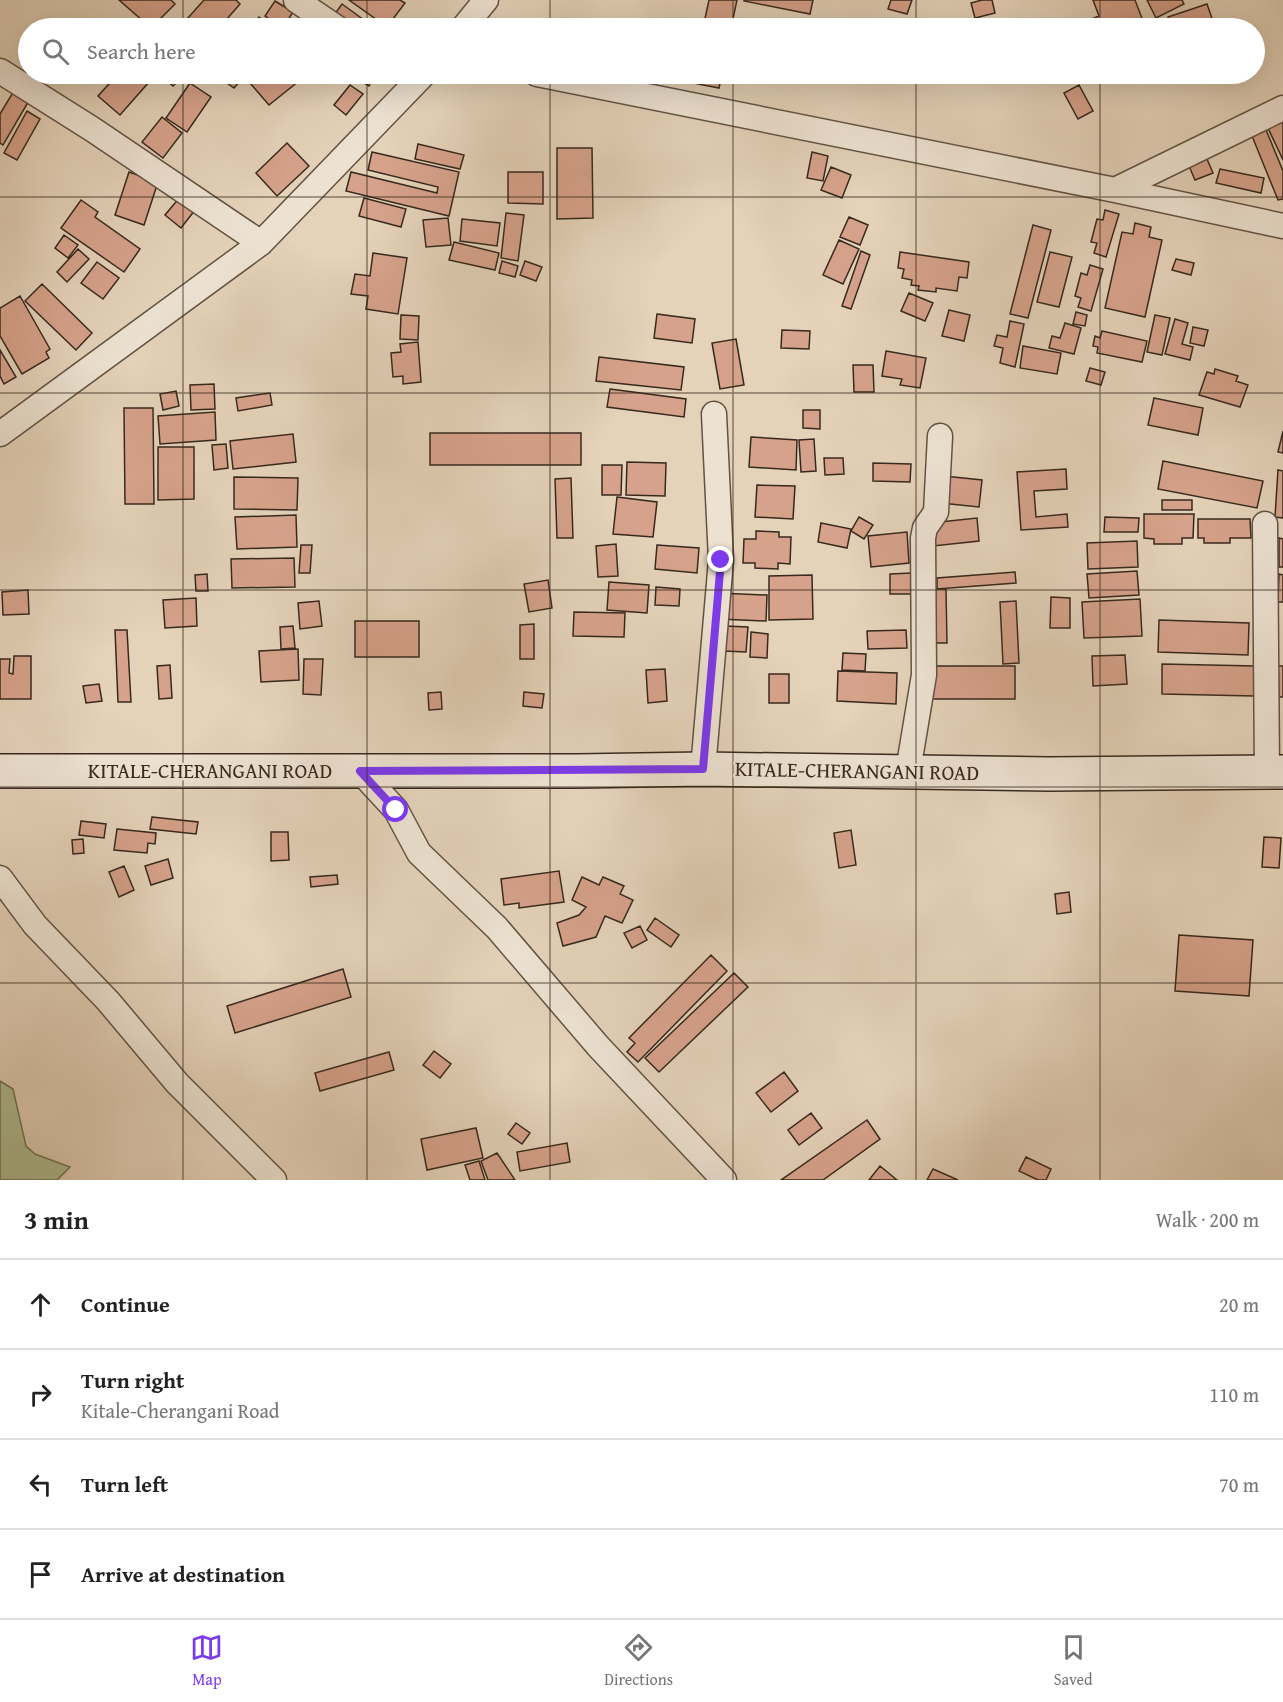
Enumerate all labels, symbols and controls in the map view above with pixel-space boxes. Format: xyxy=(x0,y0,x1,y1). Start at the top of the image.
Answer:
search box xyxy=(18,18,1265,84)
icon: search xyxy=(39,35,72,68)
text: Search here xyxy=(87,35,196,67)
route end xyxy=(707,546,733,572)
street label: KITALE-CHERANGANI ROAD xyxy=(735,753,979,788)
street label: KITALE-CHERANGANI ROAD xyxy=(88,755,332,786)
route start xyxy=(382,796,408,822)
text: 3 min xyxy=(24,1200,89,1239)
text: Walk · 200 m xyxy=(1156,1205,1259,1234)
icon: ahead xyxy=(24,1288,57,1321)
text: Continue xyxy=(81,1288,170,1320)
text: 20 m xyxy=(1219,1290,1259,1319)
text: Turn right xyxy=(81,1364,184,1396)
icon: right xyxy=(24,1378,57,1411)
text: 110 m xyxy=(1209,1380,1259,1409)
text: Kitale-Cherangani Road xyxy=(81,1396,280,1425)
icon: left xyxy=(24,1468,57,1501)
text: Turn left xyxy=(81,1468,168,1500)
text: 70 m xyxy=(1219,1470,1259,1499)
icon: arrive xyxy=(24,1558,57,1591)
text: Arrive at destination xyxy=(81,1558,285,1590)
tab: Map xyxy=(190,1631,223,1691)
tab: Directions xyxy=(604,1631,673,1691)
tab: Saved xyxy=(1054,1631,1093,1691)

